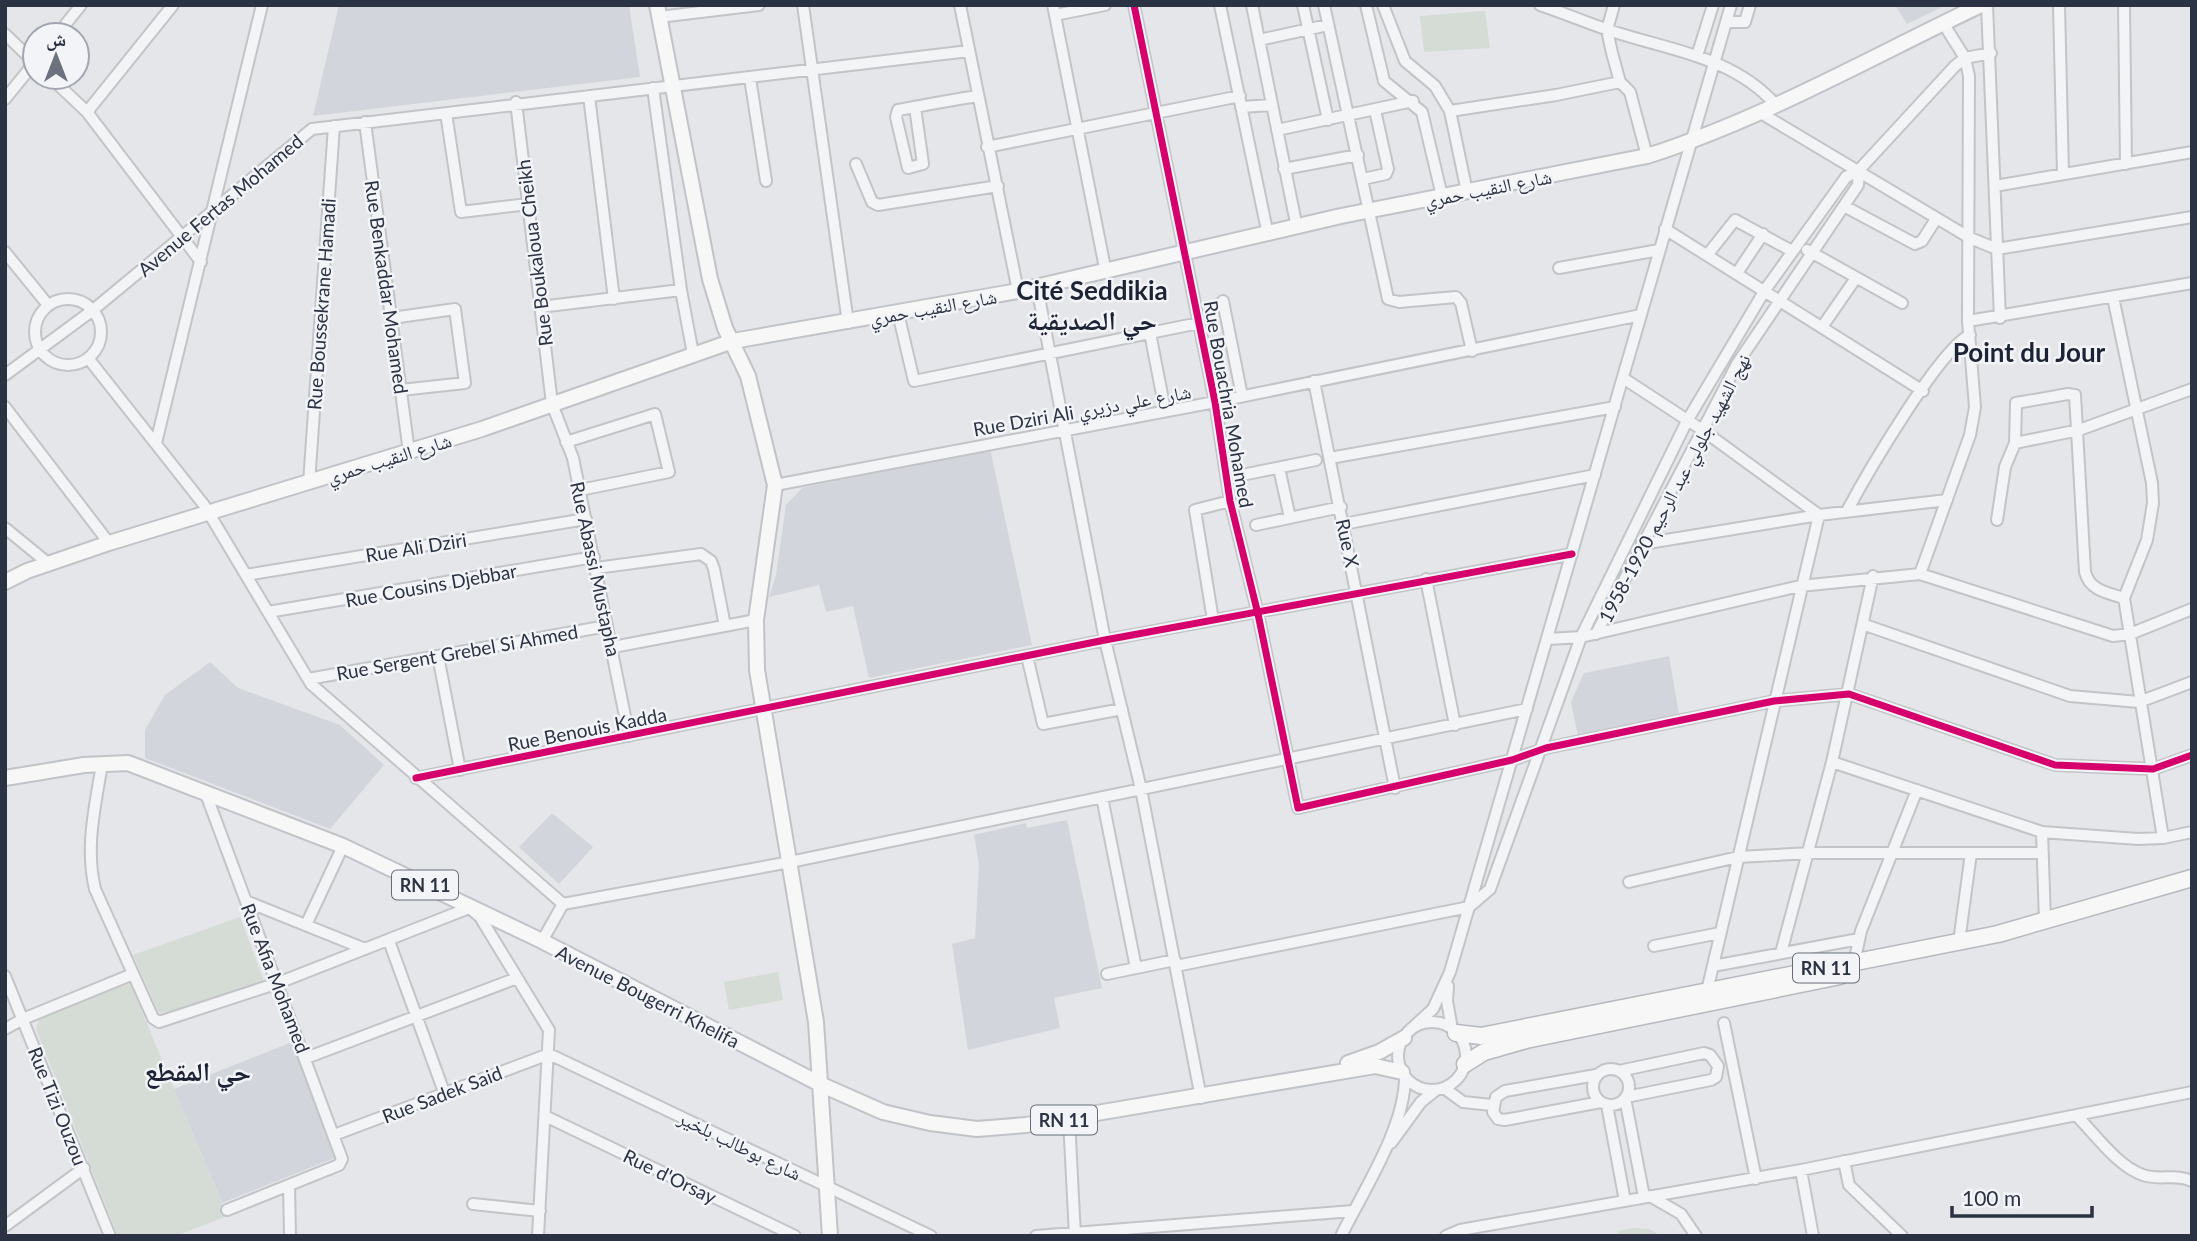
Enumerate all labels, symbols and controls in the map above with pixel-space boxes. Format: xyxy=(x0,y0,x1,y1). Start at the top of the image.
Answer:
north arrow xyxy=(21,21,91,91)
text: ش xyxy=(46,27,66,51)
street label: Avenue Fertas Mohamed xyxy=(133,129,307,281)
street label: Rue Boukaloua Cheikh xyxy=(511,158,557,348)
street label: شارع النقيب حمري xyxy=(1422,164,1554,216)
street label: Rue Benkaddar Mohamed xyxy=(361,179,413,395)
street label: Rue Boussekrane Hamadi xyxy=(302,197,340,411)
district label: Cité Seddikia حي الصديقية xyxy=(1016,274,1168,341)
street label: شارع النقيب حمري xyxy=(867,284,999,334)
street label: Rue Bouachria Mohamed xyxy=(1199,299,1259,509)
district label: Point du Jour xyxy=(1953,336,2106,368)
street label: نهج الشهيد جلولي عبد الرحيم 1920-1958 xyxy=(1593,350,1759,629)
street label: Rue Dziri Ali شارع علي دزيري xyxy=(971,379,1194,445)
street label: شارع النقيب حمري xyxy=(324,428,455,492)
street label: Rue Abassi Mustapha xyxy=(566,479,626,659)
street label: Rue X xyxy=(1332,516,1365,570)
street label: Rue Ali Dziri xyxy=(364,528,468,566)
street label: Rue Cousins Djebbar xyxy=(343,559,519,611)
street label: Rue Sergent Grebel Si Ahmed xyxy=(334,619,580,685)
street label: Rue Benouis Kadda xyxy=(506,702,668,756)
road number: RN 11 xyxy=(392,870,458,900)
street label: Rue Afia Mohamed xyxy=(237,900,315,1056)
street label: Avenue Bougerri Khelifa xyxy=(553,940,743,1052)
road number: RN 11 xyxy=(1793,953,1859,982)
street label: Rue Tizi Ouzou xyxy=(24,1043,92,1169)
district label: حي المقطع xyxy=(145,1055,251,1092)
street label: Rue Sadek Said xyxy=(379,1061,505,1127)
street label: شارع بوطالب بلخير xyxy=(673,1105,805,1186)
road number: RN 11 xyxy=(1031,1106,1097,1134)
street label: Rue d'Orsay xyxy=(620,1144,720,1208)
scale bar xyxy=(1952,1174,2092,1218)
text: 100 m xyxy=(1962,1185,2021,1210)

